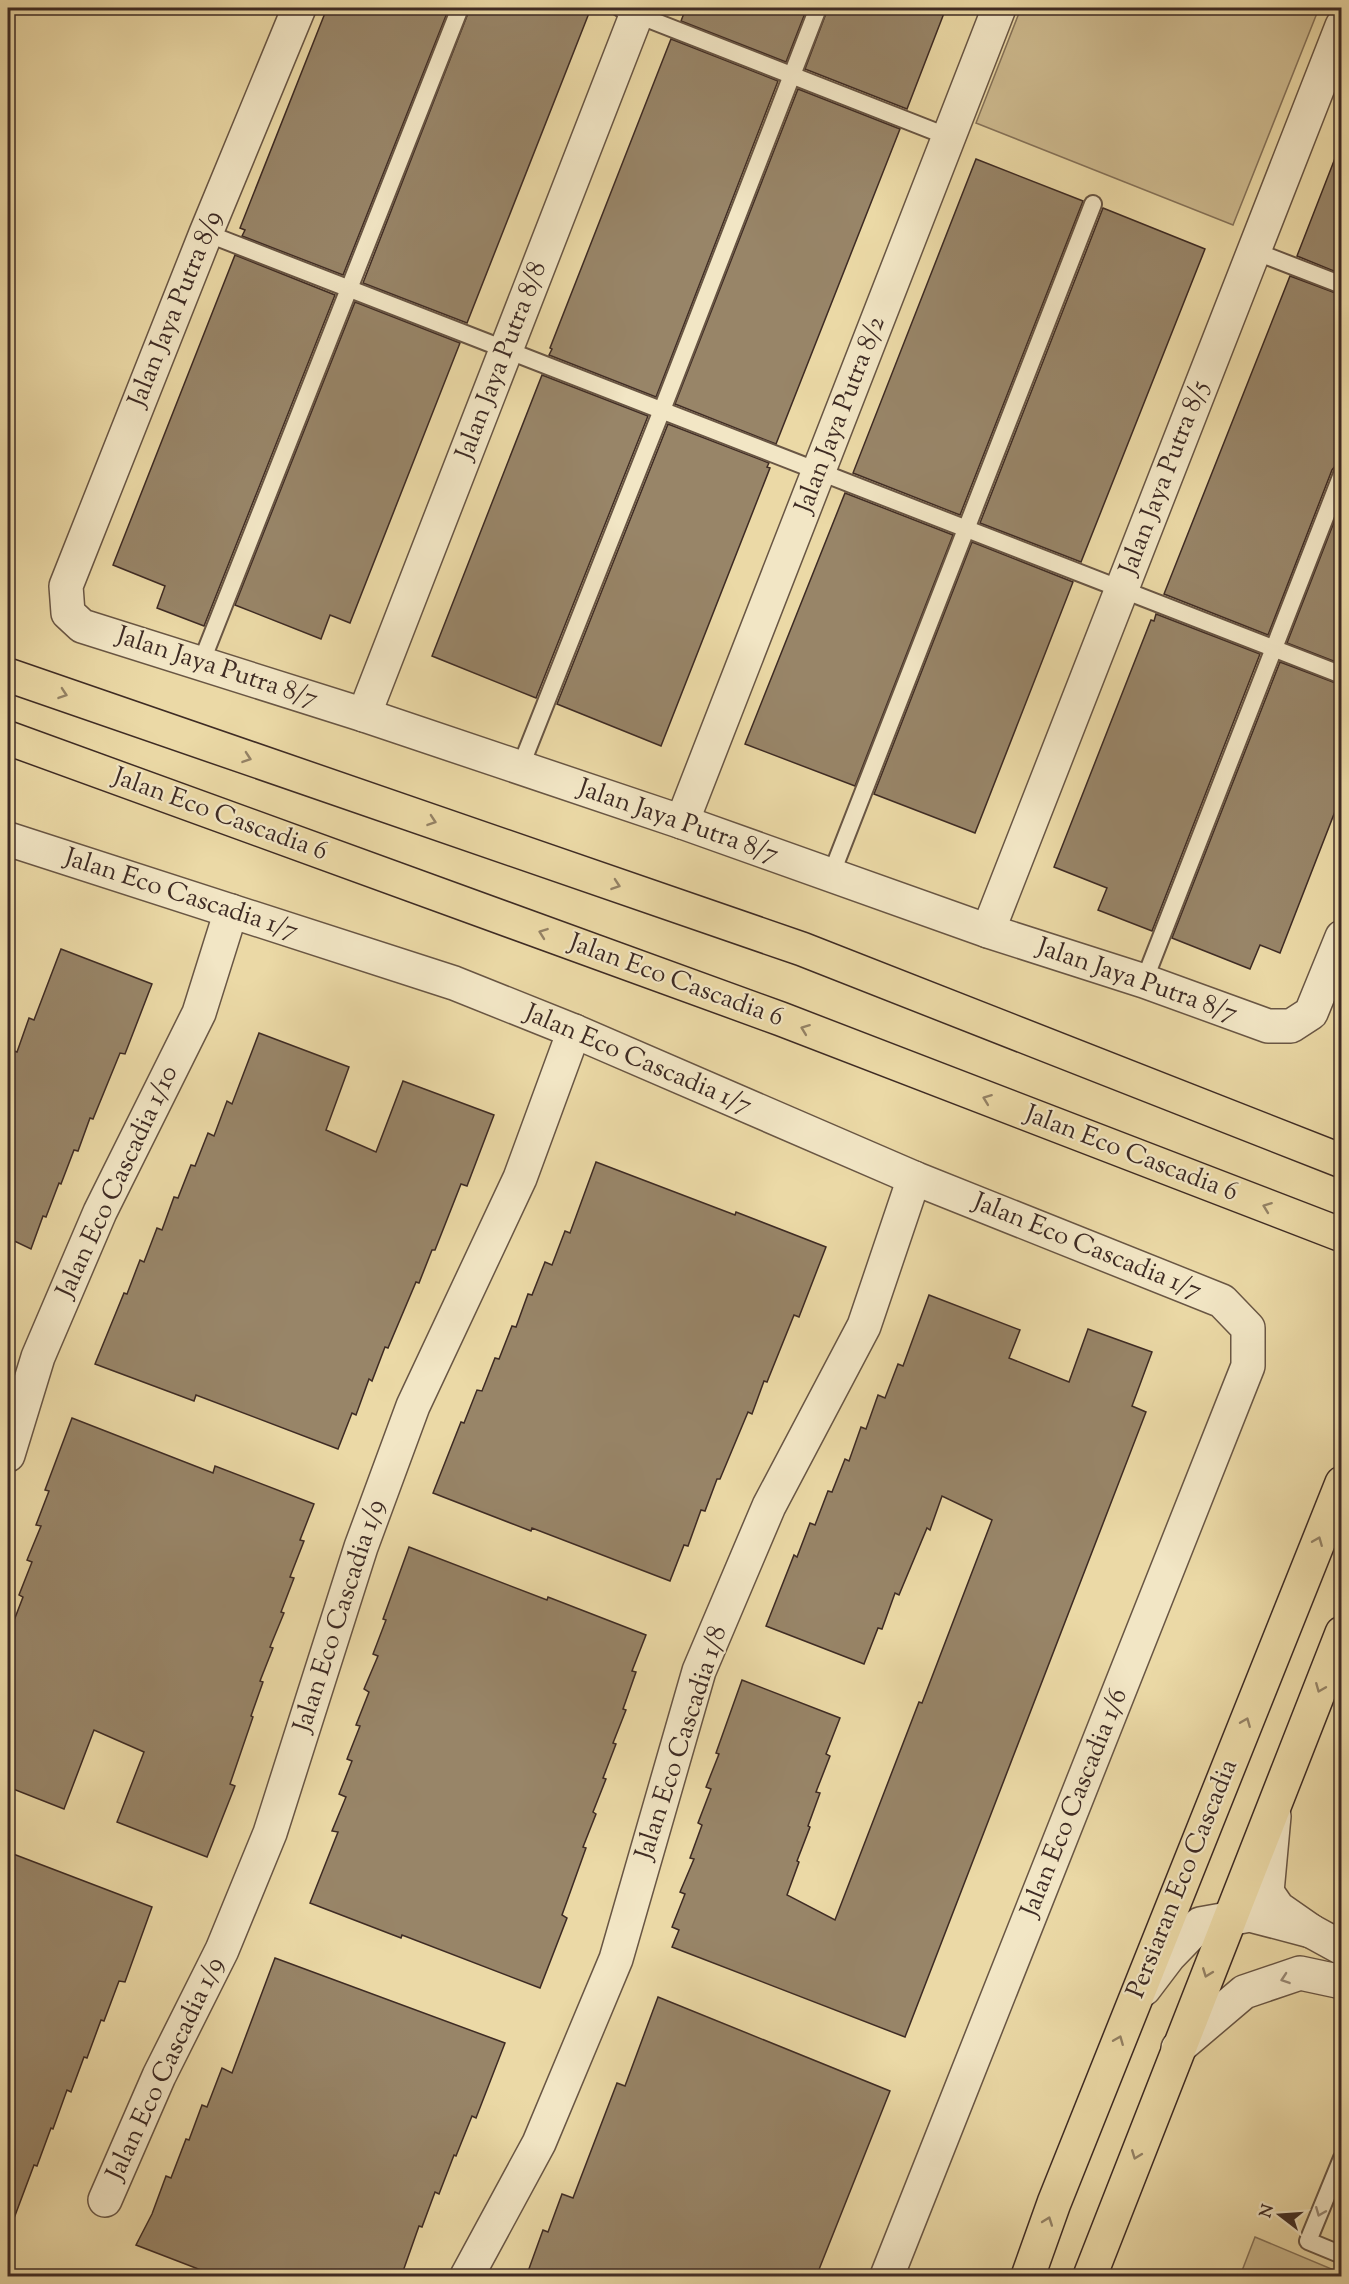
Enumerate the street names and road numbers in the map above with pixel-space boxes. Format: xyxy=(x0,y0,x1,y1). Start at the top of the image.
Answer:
street label: Jalan Jaya Putra 8/9 xyxy=(119,205,232,415)
street label: Jalan Jaya Putra 8/8 xyxy=(446,256,557,468)
street label: Jalan Jaya Putra 8/2 xyxy=(786,311,896,521)
street label: Jalan Jaya Putra 8/5 xyxy=(1110,375,1219,582)
street label: Jalan Jaya Putra 8/7 xyxy=(110,617,322,718)
street label: Jalan Eco Cascadia 6 xyxy=(106,758,332,871)
street label: Jalan Jaya Putra 8/7 xyxy=(571,770,783,874)
street label: Jalan Eco Cascadia 1/7 xyxy=(58,839,303,950)
street label: Jalan Eco Cascadia 6 xyxy=(562,924,788,1037)
street label: Jalan Jaya Putra 8/7 xyxy=(1030,929,1242,1033)
street label: Jalan Eco Cascadia 1/7 xyxy=(517,995,757,1125)
street label: Jalan Eco Cascadia 1/10 xyxy=(47,1060,188,1306)
street label: Jalan Eco Cascadia 6 xyxy=(1017,1096,1243,1212)
street label: Jalan Eco Cascadia 1/7 xyxy=(965,1183,1207,1310)
street label: Jalan Eco Cascadia 1/9 xyxy=(284,1495,395,1739)
street label: Jalan Eco Cascadia 1/8 xyxy=(626,1621,737,1867)
street label: Jalan Eco Cascadia 1/6 xyxy=(1011,1683,1138,1925)
street label: Persiaran Eco Cascadia xyxy=(1118,1754,1248,2004)
street label: Jalan Eco Cascadia 1/9 xyxy=(97,1951,234,2189)

